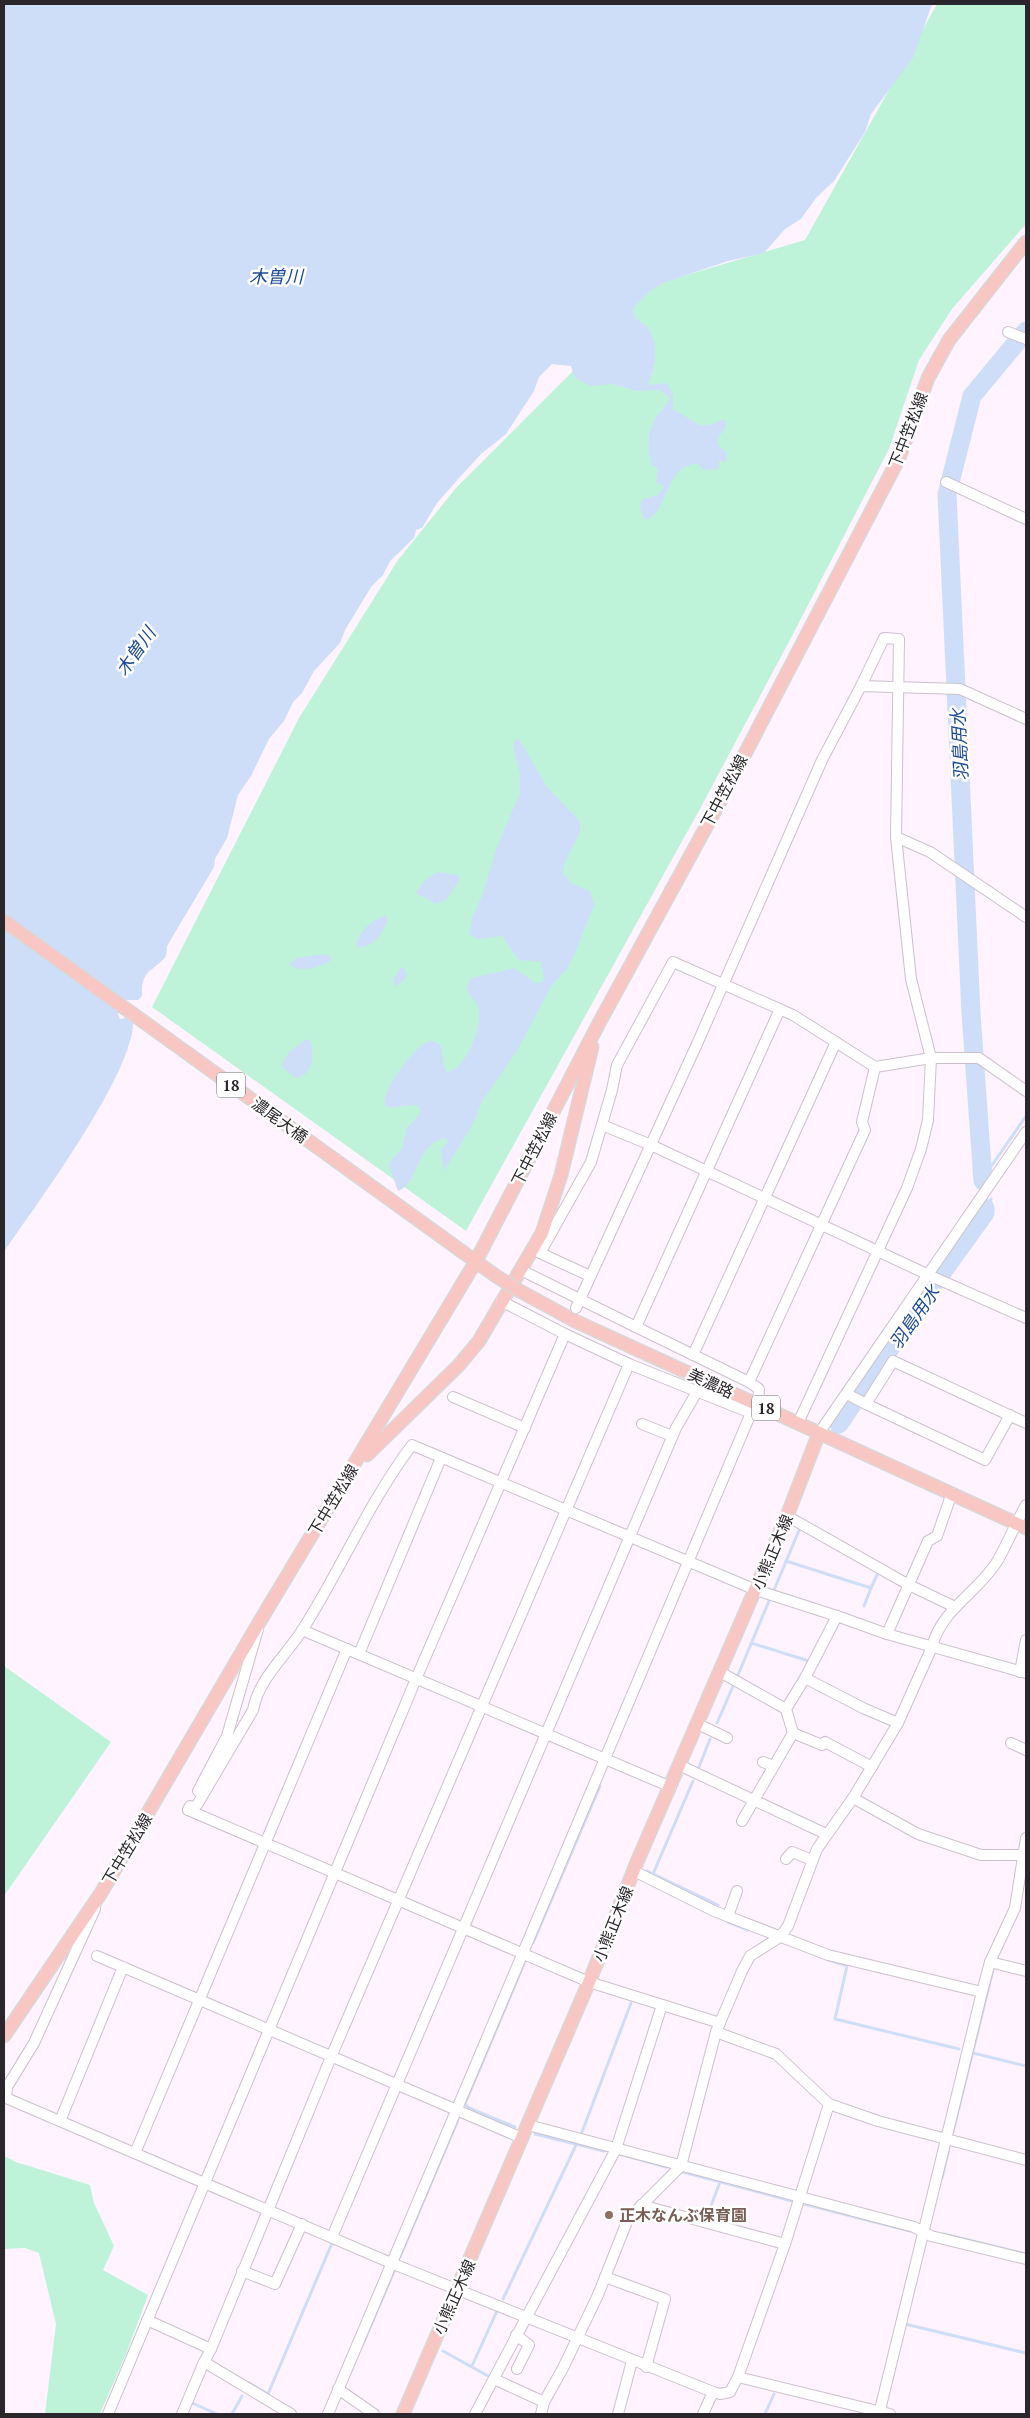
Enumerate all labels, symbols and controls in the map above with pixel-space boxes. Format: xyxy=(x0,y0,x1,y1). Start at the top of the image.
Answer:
water label: 木曽川 xyxy=(249,264,305,288)
street label: 下中笠松線 xyxy=(883,389,933,471)
water label: 木曽川 xyxy=(110,620,161,680)
water label: 羽島用水 xyxy=(945,706,973,782)
street label: 下中笠松線 xyxy=(696,751,752,831)
road number: 18 xyxy=(217,1072,245,1098)
street label: 濃尾大橋 xyxy=(248,1092,312,1148)
street label: 下中笠松線 xyxy=(506,1108,562,1190)
water label: 羽島用水 xyxy=(884,1279,946,1353)
street label: 美濃路 xyxy=(685,1363,737,1403)
road number: 18 xyxy=(752,1396,780,1420)
street label: 下中笠松線 xyxy=(303,1460,363,1540)
street label: 小熊正木線 xyxy=(746,1511,798,1593)
street label: 下中笠松線 xyxy=(97,1809,157,1889)
street label: 小熊正木線 xyxy=(588,1883,638,1965)
place label: 正木なんぶ保育園 xyxy=(619,2204,747,2226)
marker: 正木なんぶ保育園 xyxy=(603,2209,615,2221)
street label: 小熊正木線 xyxy=(428,2256,480,2338)

